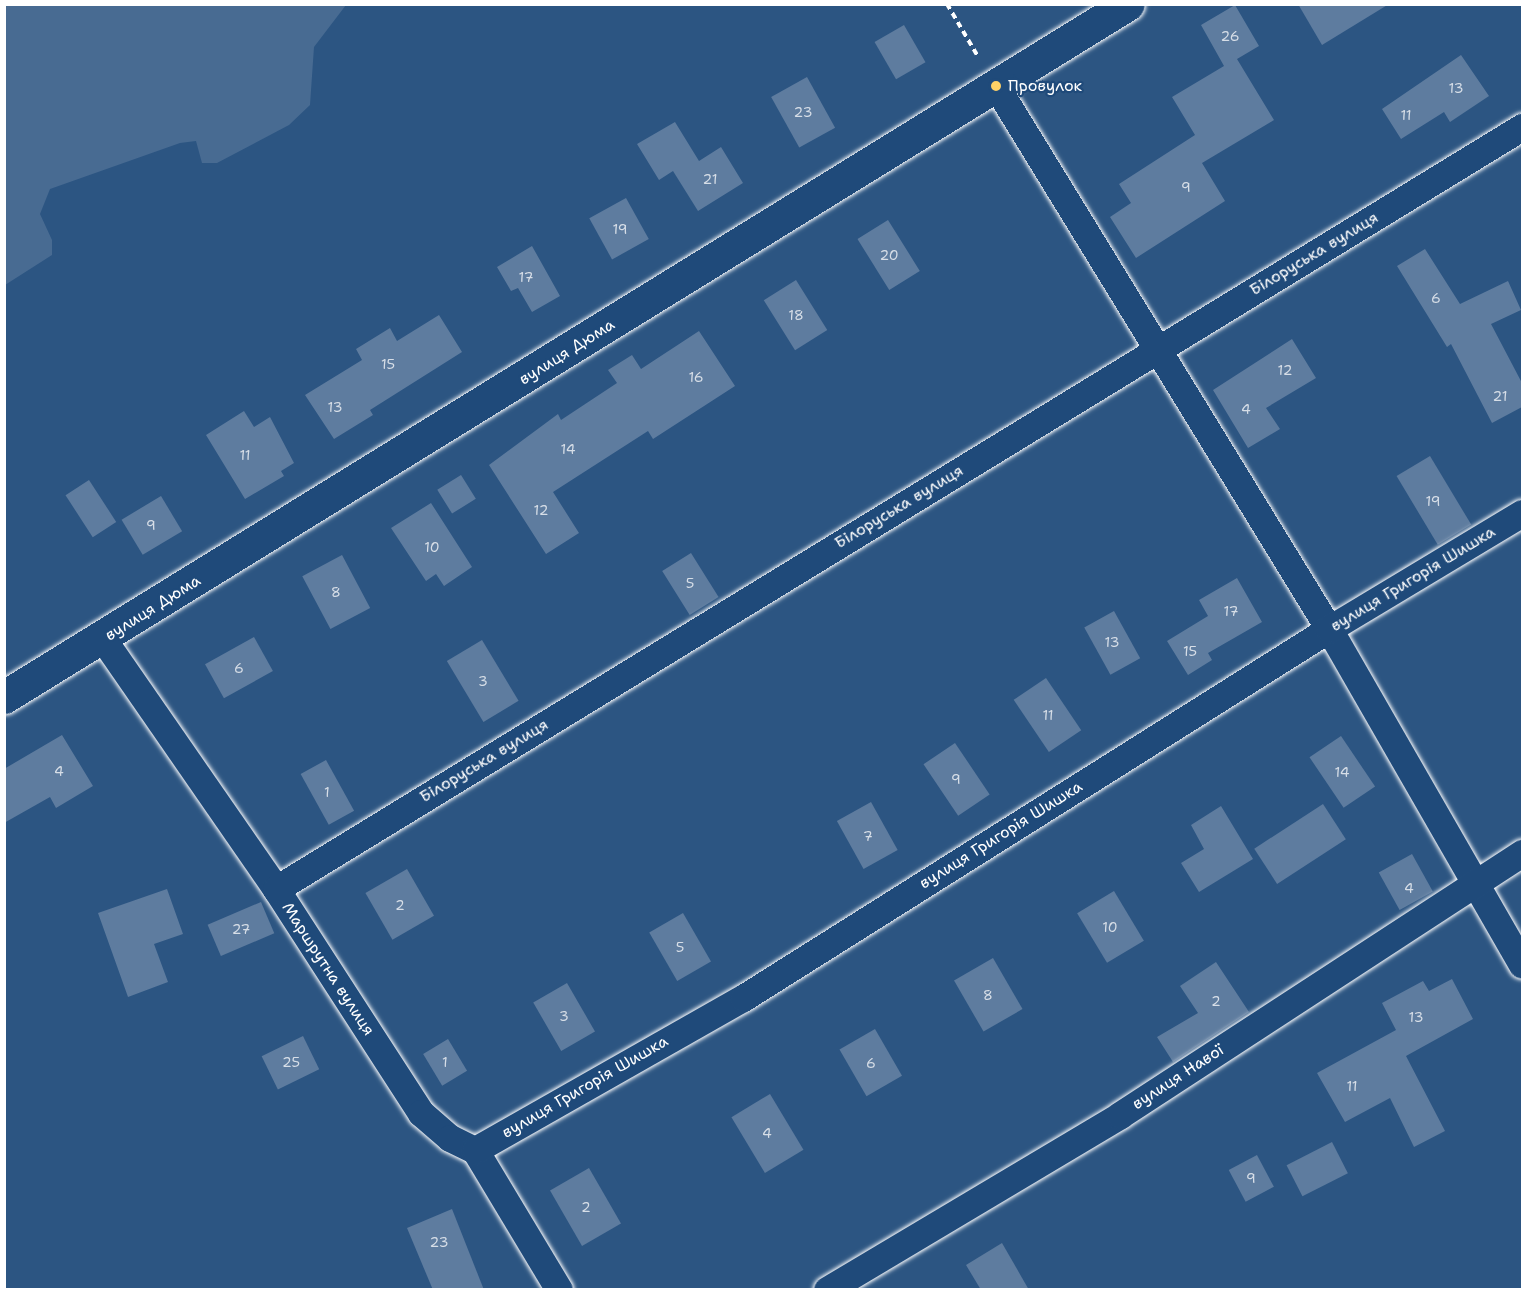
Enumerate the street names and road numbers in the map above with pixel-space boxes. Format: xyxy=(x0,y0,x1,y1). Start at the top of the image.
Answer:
street label: Білоруська вулиця xyxy=(1246,208,1382,300)
street label: вулиця Дюма xyxy=(516,315,618,389)
street label: Білоруська вулиця xyxy=(831,461,967,553)
street label: вулиця Григорія Шишка xyxy=(1327,522,1499,636)
street label: вулиця Дюма xyxy=(102,571,204,645)
street label: Білоруська вулиця xyxy=(416,715,552,807)
street label: вулиця Григорія Шишка xyxy=(916,777,1086,893)
street label: Маршрутна вулиця xyxy=(278,899,378,1039)
street label: вулиця Григорія Шишка xyxy=(499,1032,671,1142)
street label: вулиця Навої xyxy=(1129,1040,1227,1114)

